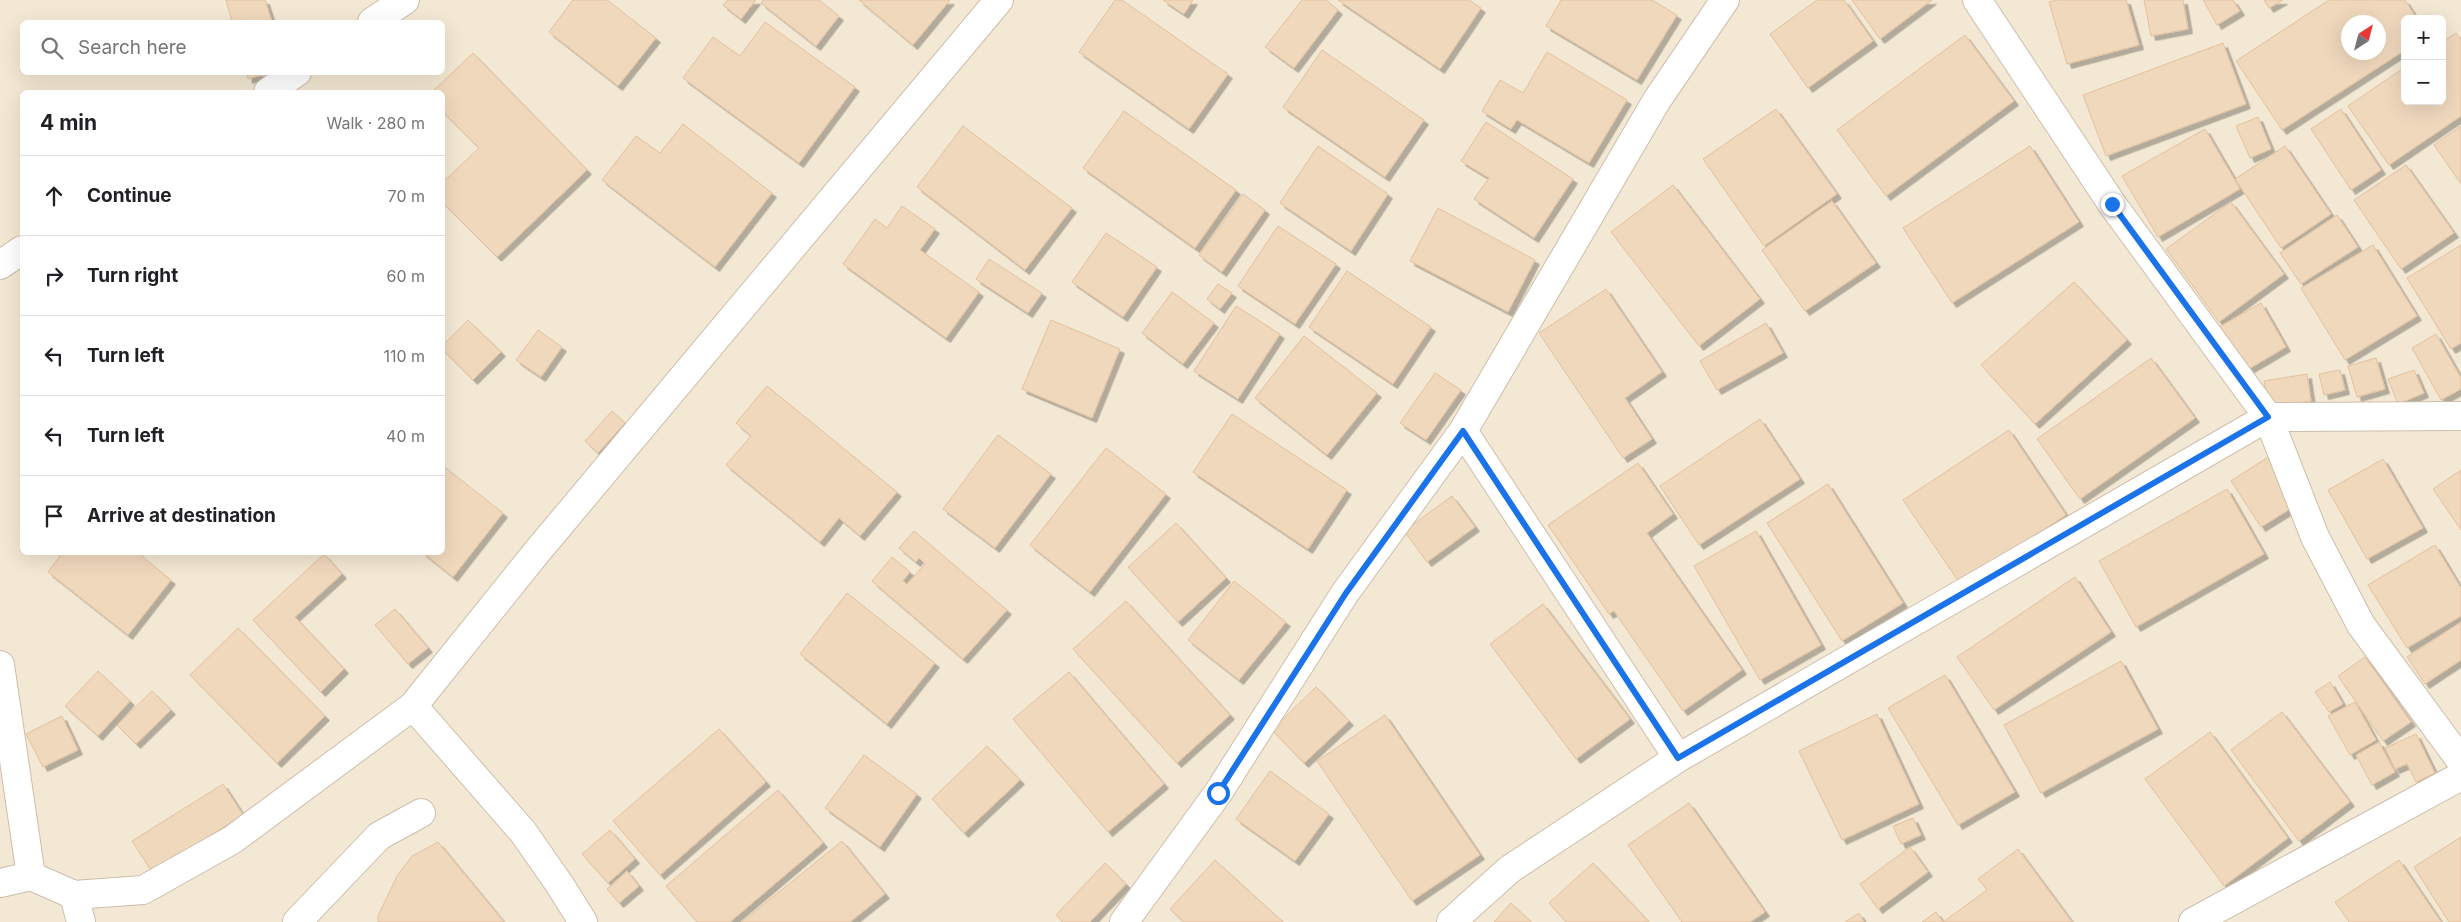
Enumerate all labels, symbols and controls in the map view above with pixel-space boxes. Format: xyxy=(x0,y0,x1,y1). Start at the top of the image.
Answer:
north arrow xyxy=(2341,15,2386,60)
map controls xyxy=(2401,15,2446,105)
button: + xyxy=(2401,15,2446,60)
search box xyxy=(20,20,445,75)
icon: search xyxy=(38,34,66,62)
text: Search here xyxy=(78,36,187,59)
button: − xyxy=(2401,60,2446,105)
text: 4 min xyxy=(40,110,97,135)
text: Walk · 280 m xyxy=(327,113,425,133)
icon: ahead xyxy=(40,182,68,210)
text: Continue xyxy=(87,184,172,207)
text: 70 m xyxy=(388,186,425,206)
route end xyxy=(2101,193,2124,216)
icon: right xyxy=(40,262,68,290)
text: Turn right xyxy=(87,264,178,287)
text: 60 m xyxy=(386,266,425,286)
icon: left xyxy=(40,342,68,370)
text: Turn left xyxy=(87,344,165,367)
text: 110 m xyxy=(383,346,425,366)
icon: left xyxy=(40,422,68,450)
text: Turn left xyxy=(87,424,165,447)
text: 40 m xyxy=(386,426,425,446)
icon: arrive xyxy=(40,502,68,530)
text: Arrive at destination xyxy=(87,504,276,527)
route start xyxy=(1207,782,1230,805)

